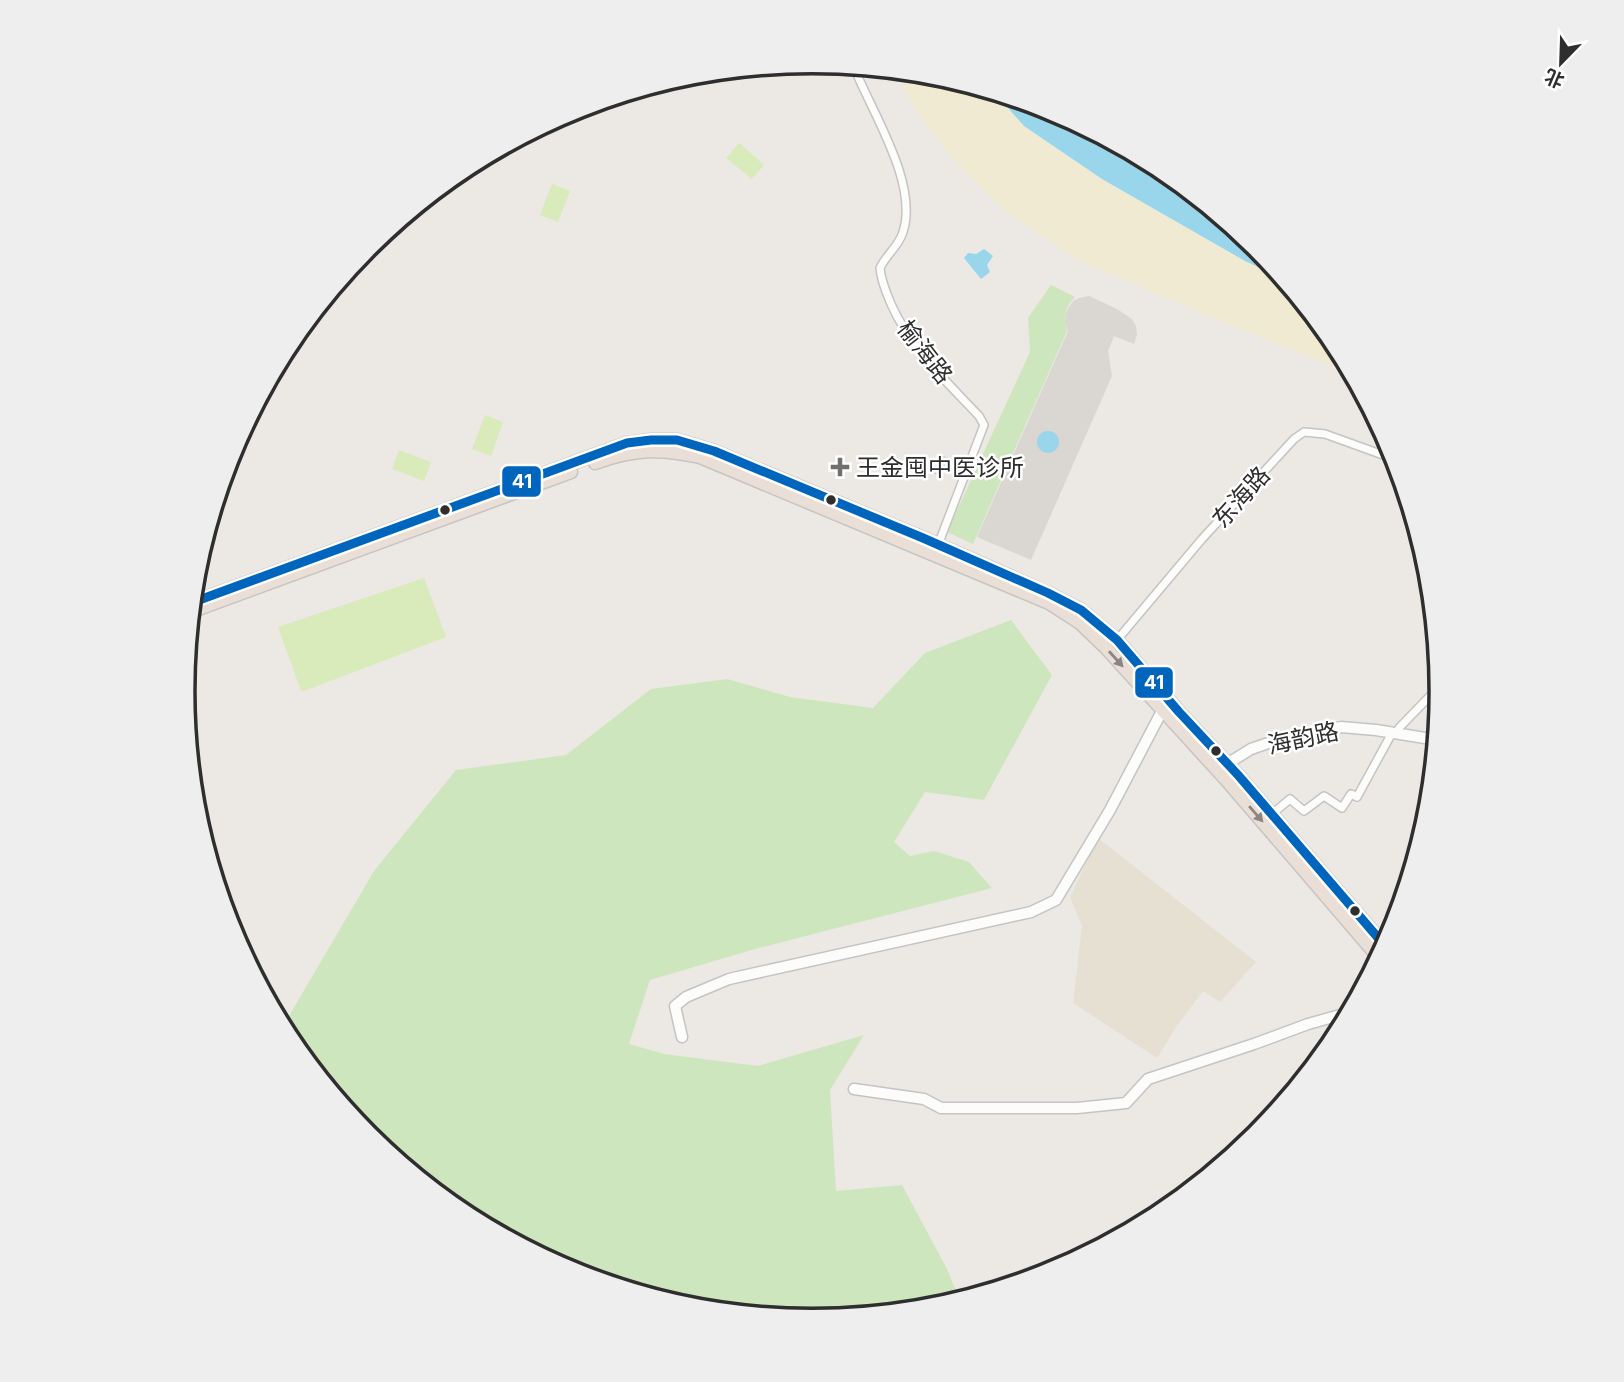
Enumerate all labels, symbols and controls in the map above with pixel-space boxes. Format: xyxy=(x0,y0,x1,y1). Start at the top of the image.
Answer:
north arrow xyxy=(1526,28,1596,98)
text: 北 xyxy=(1541,64,1568,92)
street label: 榆海路 xyxy=(891,315,959,389)
place label: 王金囤中医诊所 xyxy=(856,453,1024,482)
marker: 王金囤中医诊所 xyxy=(830,457,850,477)
street label: 东海路 xyxy=(1206,461,1276,533)
line badge: 41 xyxy=(501,465,542,498)
text: 41 xyxy=(512,470,532,493)
unlabelled marker xyxy=(824,493,838,507)
unlabelled marker xyxy=(438,503,452,517)
one-way arrow xyxy=(1107,650,1123,667)
line badge: 41 xyxy=(1134,666,1174,699)
text: 41 xyxy=(1144,671,1164,694)
street label: 海韵路 xyxy=(1265,716,1341,760)
unlabelled marker xyxy=(1209,744,1223,758)
one-way arrow xyxy=(1248,806,1263,823)
unlabelled marker xyxy=(1348,904,1362,918)

